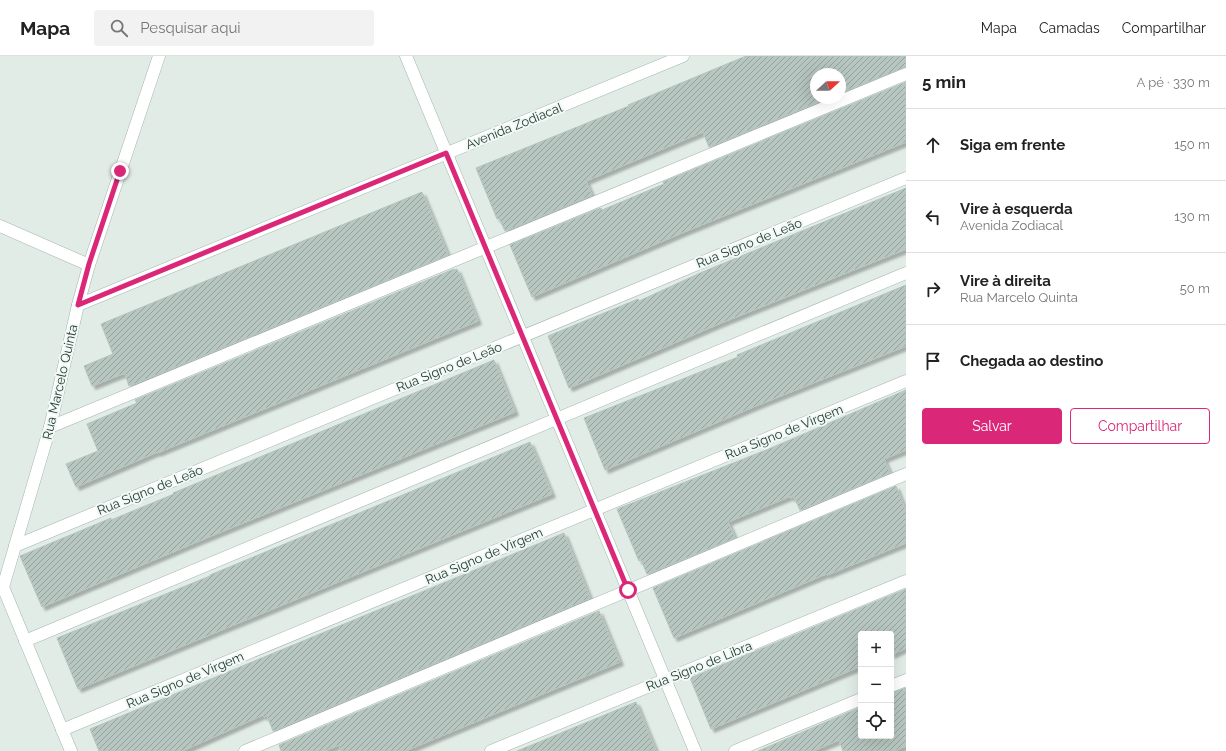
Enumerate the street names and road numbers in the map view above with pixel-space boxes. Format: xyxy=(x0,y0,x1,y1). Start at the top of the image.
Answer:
street label: Avenida Zodiacal xyxy=(463,100,565,152)
street label: Rua Signo de Leão xyxy=(694,215,804,271)
street label: Rua Marcelo Quinta xyxy=(39,323,81,441)
street label: Rua Signo de Leão xyxy=(394,339,504,395)
street label: Rua Signo de Virgem xyxy=(723,401,845,463)
street label: Rua Signo de Leão xyxy=(95,462,205,518)
street label: Rua Signo de Virgem xyxy=(423,524,545,588)
street label: Rua Signo de Libra xyxy=(644,638,754,694)
street label: Rua Signo de Virgem xyxy=(124,648,246,712)

